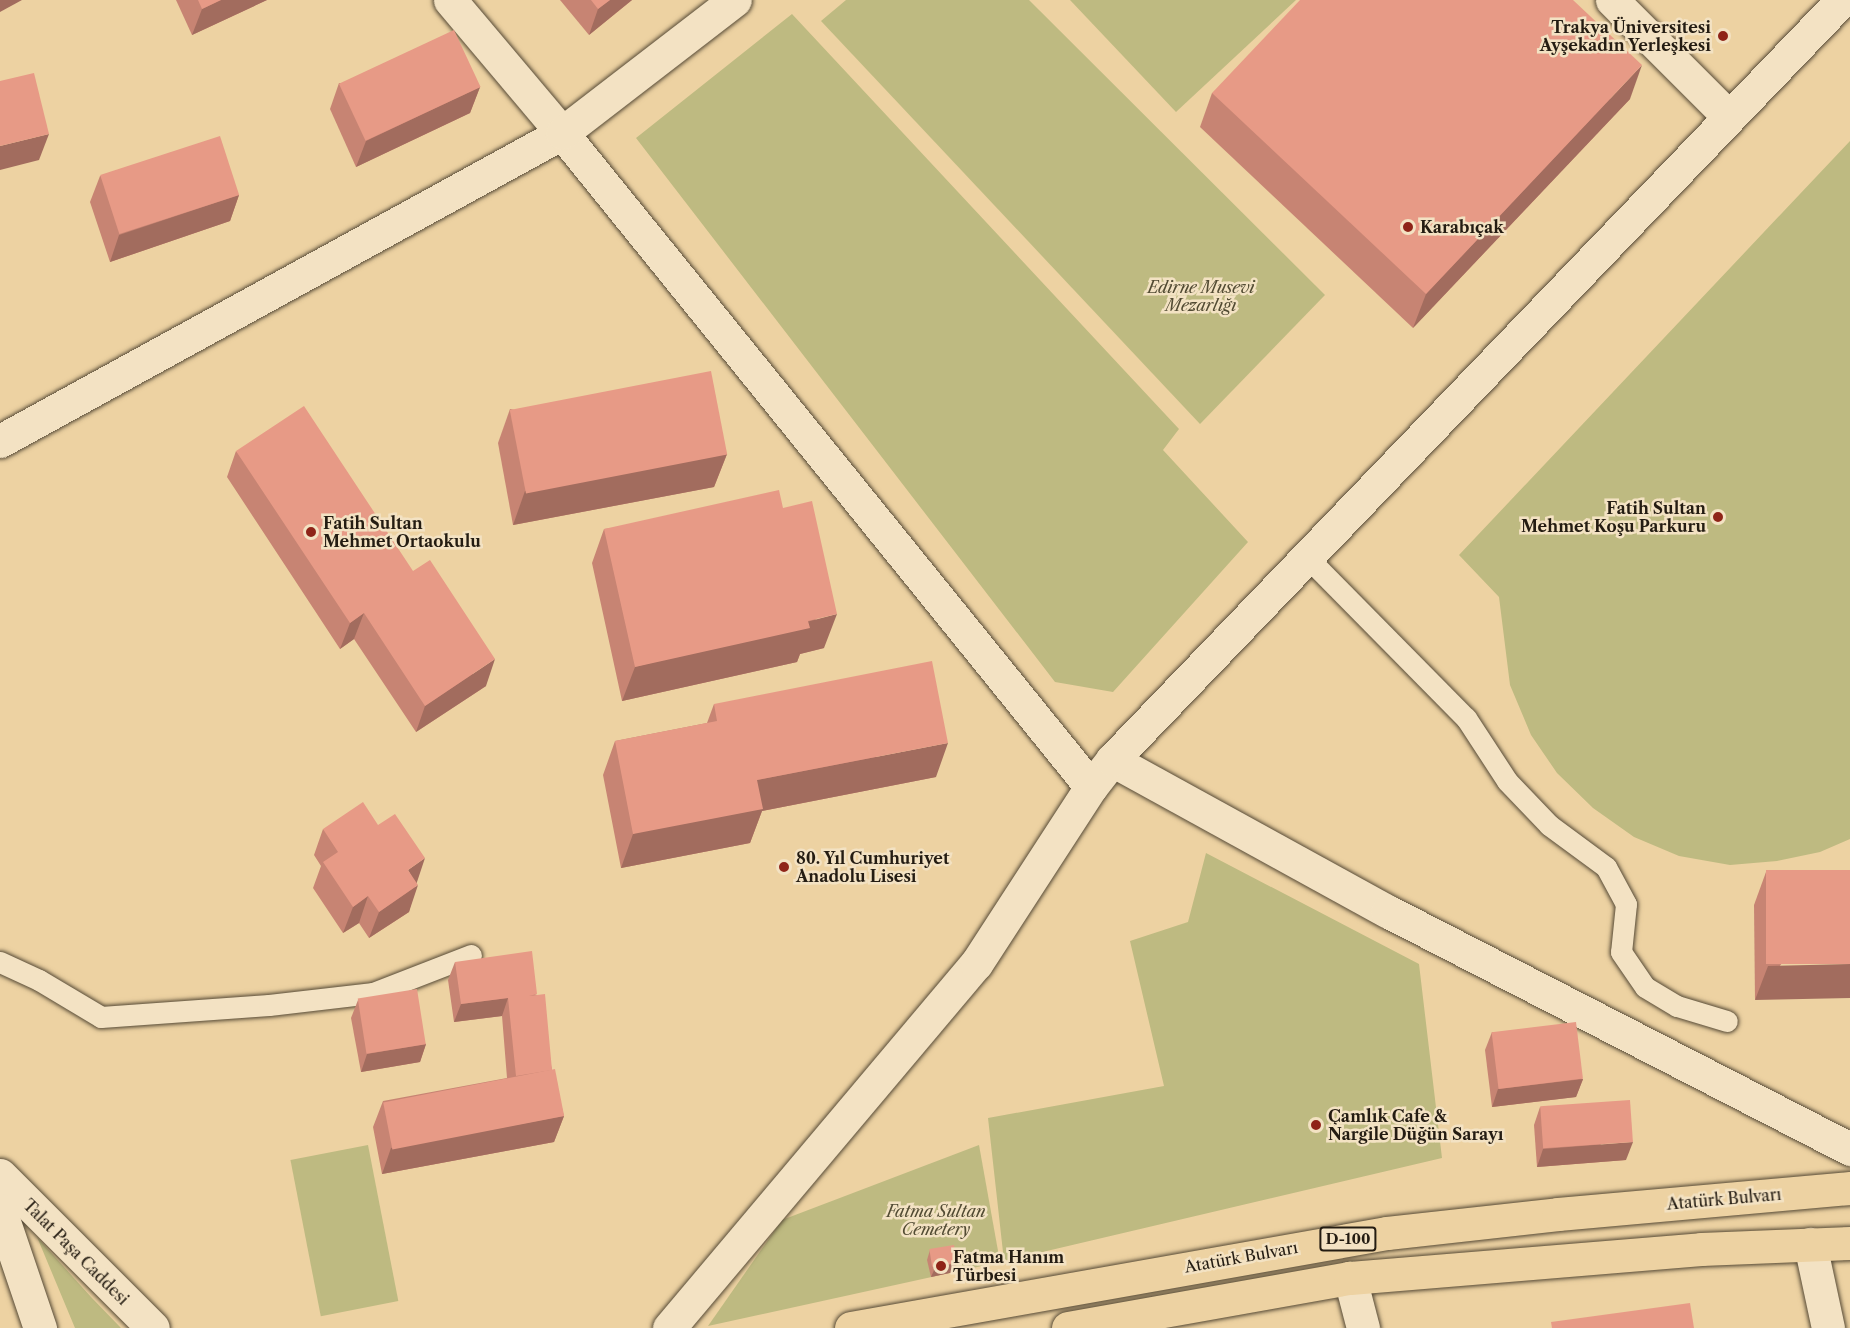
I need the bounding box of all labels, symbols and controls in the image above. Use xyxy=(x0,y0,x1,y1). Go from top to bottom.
place label: Trakya Üniversitesi Ayşekadın Yerleşkesi xyxy=(1539,17,1711,55)
marker: Trakya Üniversitesi Ayşekadın Yerleşkesi xyxy=(1716,29,1730,43)
place label: Karabıçak xyxy=(1420,217,1504,237)
marker: Karabıçak xyxy=(1401,220,1415,234)
park label: Edirne Musevi Mezarlığı xyxy=(1147,277,1255,315)
place label: Fatih Sultan Mehmet Koşu Parkuru xyxy=(1521,498,1706,536)
marker: Fatih Sultan Mehmet Koşu Parkuru xyxy=(1711,510,1725,524)
place label: Fatih Sultan Mehmet Ortaokulu xyxy=(323,513,481,551)
marker: Fatih Sultan Mehmet Ortaokulu xyxy=(304,525,318,539)
place label: 80. Yıl Cumhuriyet Anadolu Lisesi xyxy=(796,848,950,886)
marker: 80. Yıl Cumhuriyet Anadolu Lisesi xyxy=(777,860,791,874)
place label: Çamlık Cafe & Nargile Düğün Sarayı xyxy=(1328,1106,1504,1144)
marker: Çamlık Cafe & Nargile Düğün Sarayı xyxy=(1309,1118,1323,1132)
street label: Atatürk Bulvarı xyxy=(1666,1184,1782,1214)
street label: Talat Paşa Caddesi xyxy=(19,1195,133,1309)
park label: Fatma Sultan Cemetery xyxy=(886,1201,986,1239)
road number: D-100 xyxy=(1318,1227,1378,1251)
street label: Atatürk Bulvarı xyxy=(1183,1238,1299,1276)
place label: Fatma Hanım Türbesi xyxy=(953,1247,1064,1285)
marker: Fatma Hanım Türbesi xyxy=(934,1259,948,1273)

